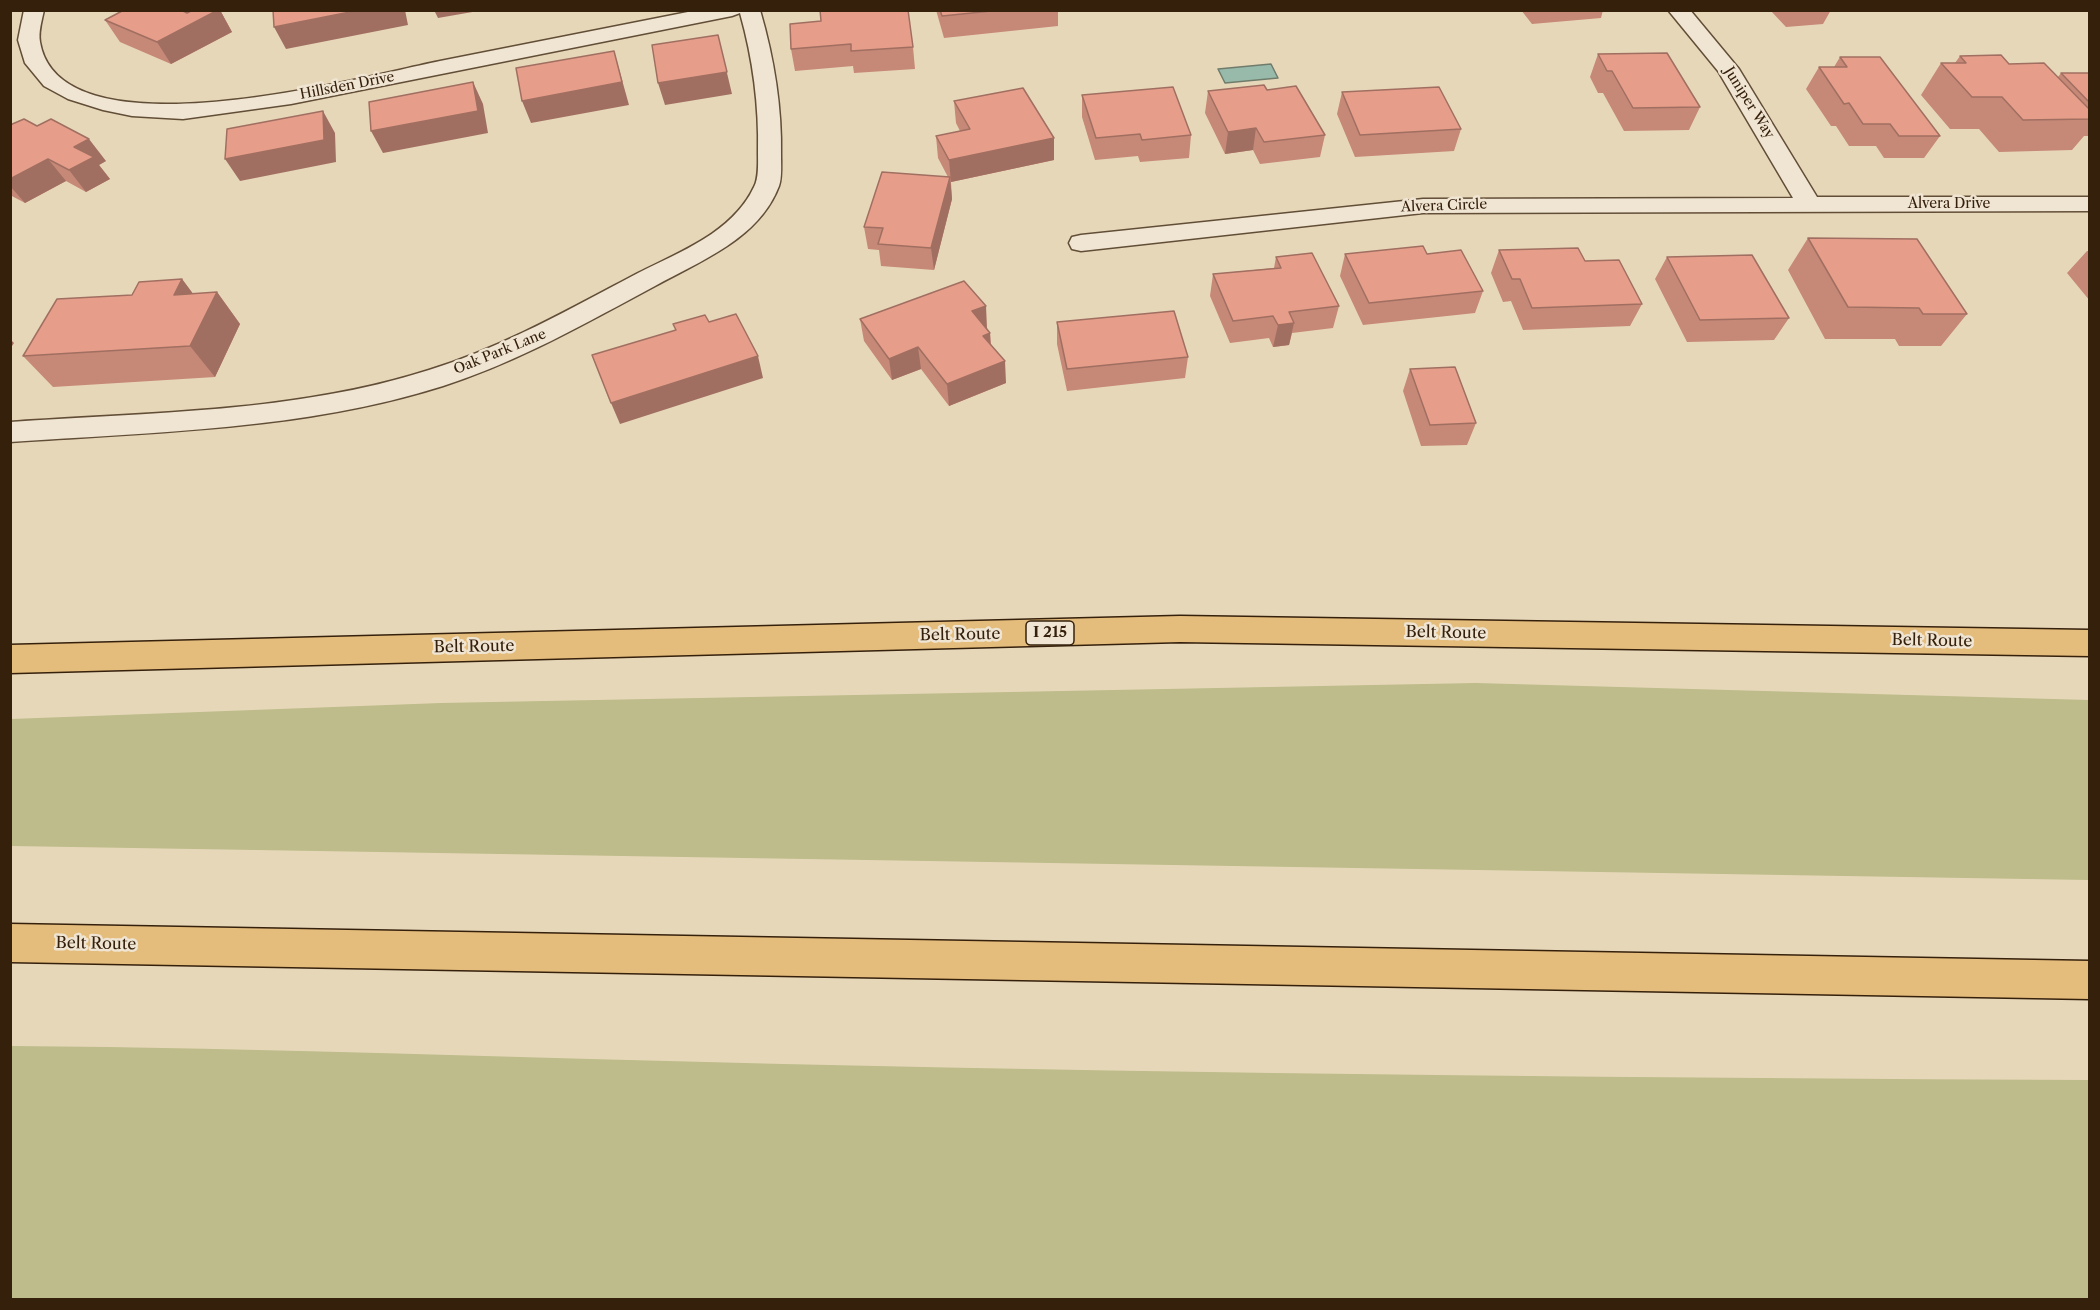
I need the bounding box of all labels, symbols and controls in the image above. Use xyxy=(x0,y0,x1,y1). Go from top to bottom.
street label: Juniper Way xyxy=(1720,64,1778,142)
street label: Hillsden Drive xyxy=(298,69,396,103)
street label: Alvera Circle xyxy=(1400,196,1488,216)
street label: Alvera Drive xyxy=(1908,196,1990,212)
street label: Oak Park Lane xyxy=(451,326,549,378)
road number: I 215 xyxy=(1026,621,1074,645)
street label: Belt Route xyxy=(1406,623,1486,643)
street label: Belt Route xyxy=(920,625,1000,645)
street label: Belt Route xyxy=(1892,631,1972,651)
street label: Belt Route xyxy=(434,637,514,657)
street label: Belt Route xyxy=(56,934,136,954)

